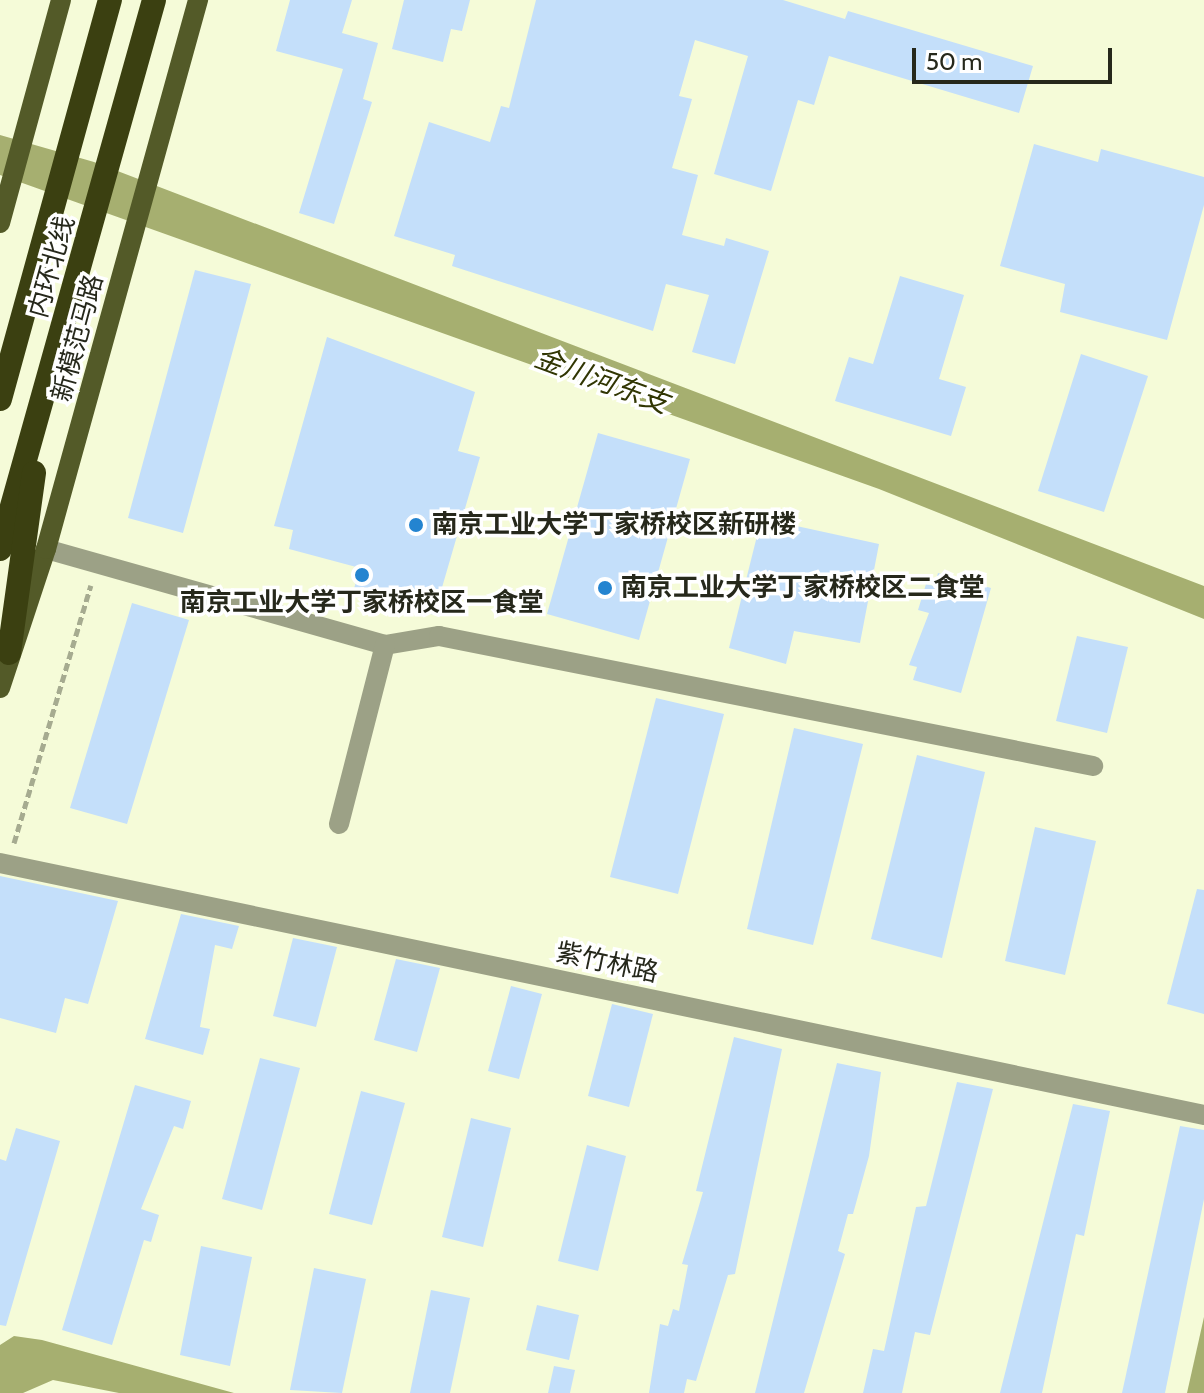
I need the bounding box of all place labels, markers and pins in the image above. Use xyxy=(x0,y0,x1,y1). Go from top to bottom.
place label: 南京工业大学丁家桥校区新研楼 xyxy=(432,509,796,541)
marker: 南京工业大学丁家桥校区新研楼 xyxy=(407,516,425,534)
marker: 南京工业大学丁家桥校区一食堂 xyxy=(353,566,371,584)
place label: 南京工业大学丁家桥校区二食堂 xyxy=(621,572,985,604)
marker: 南京工业大学丁家桥校区二食堂 xyxy=(596,579,614,597)
place label: 南京工业大学丁家桥校区一食堂 xyxy=(180,587,544,619)

